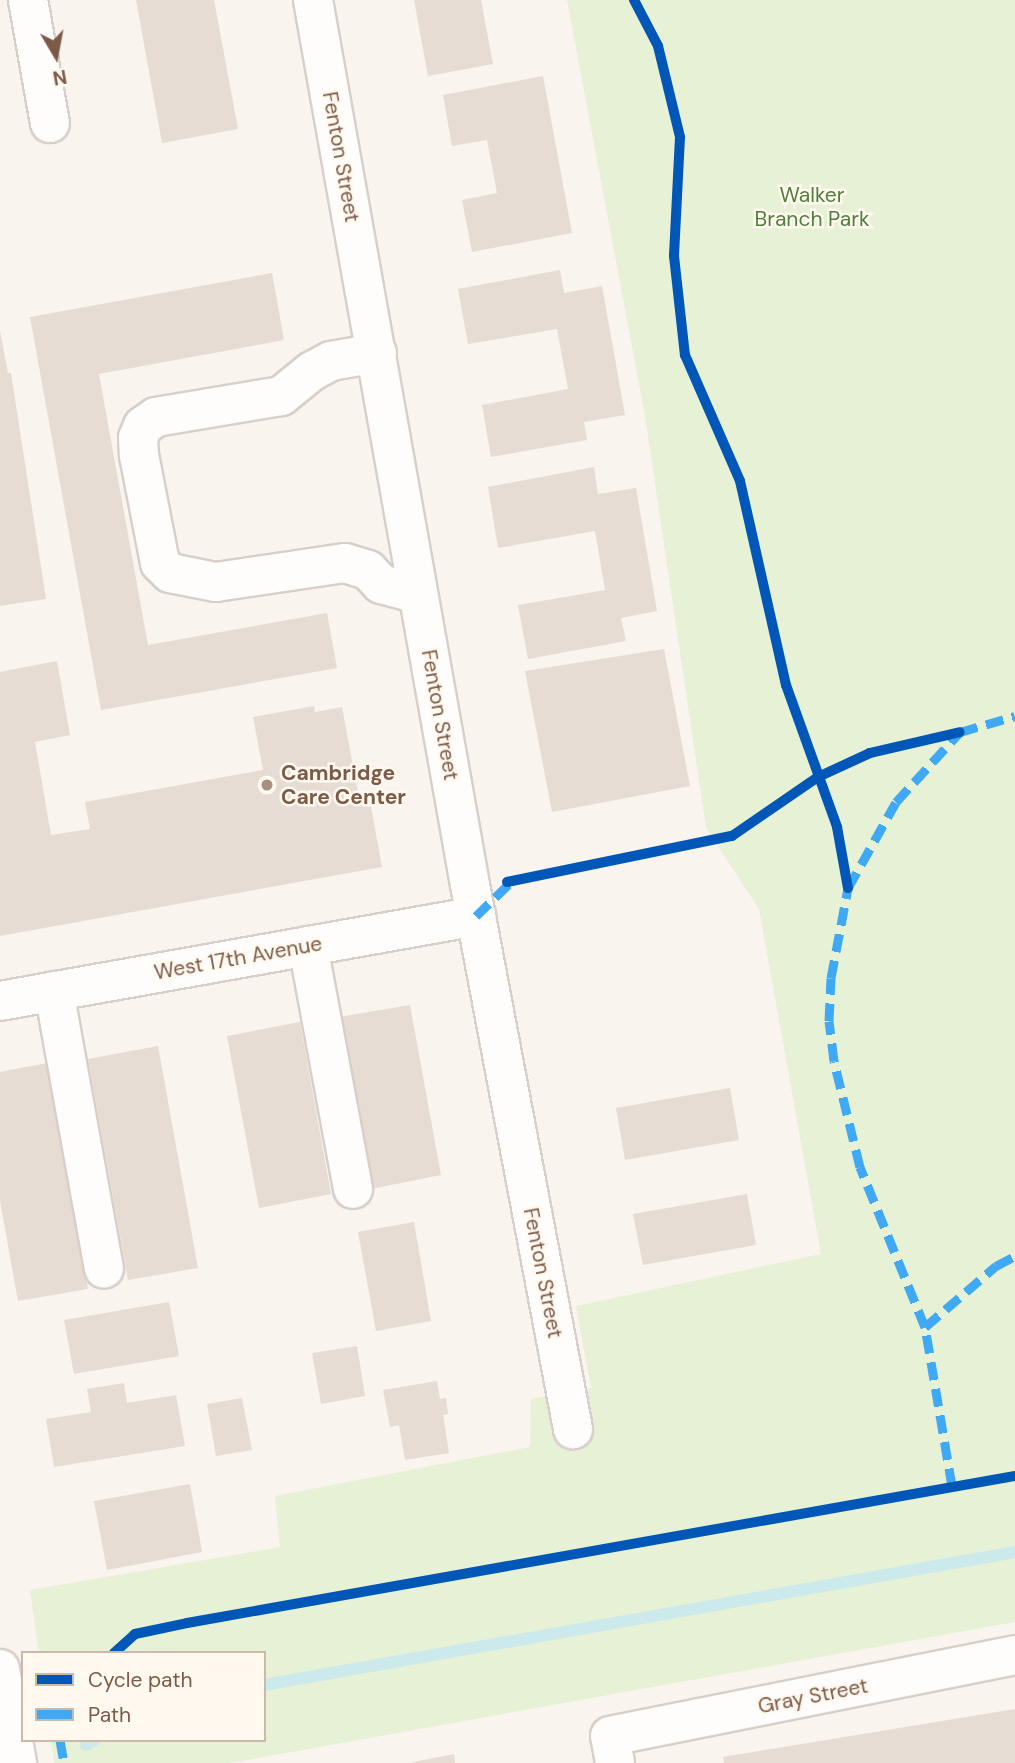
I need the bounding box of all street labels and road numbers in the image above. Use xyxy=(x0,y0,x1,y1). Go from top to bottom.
street label: Fenton Street xyxy=(317,90,365,224)
street label: Fenton Street xyxy=(416,648,464,782)
street label: West 17th Avenue xyxy=(152,931,324,985)
street label: Fenton Street xyxy=(518,1206,568,1340)
street label: Gray Street xyxy=(756,1673,870,1719)

